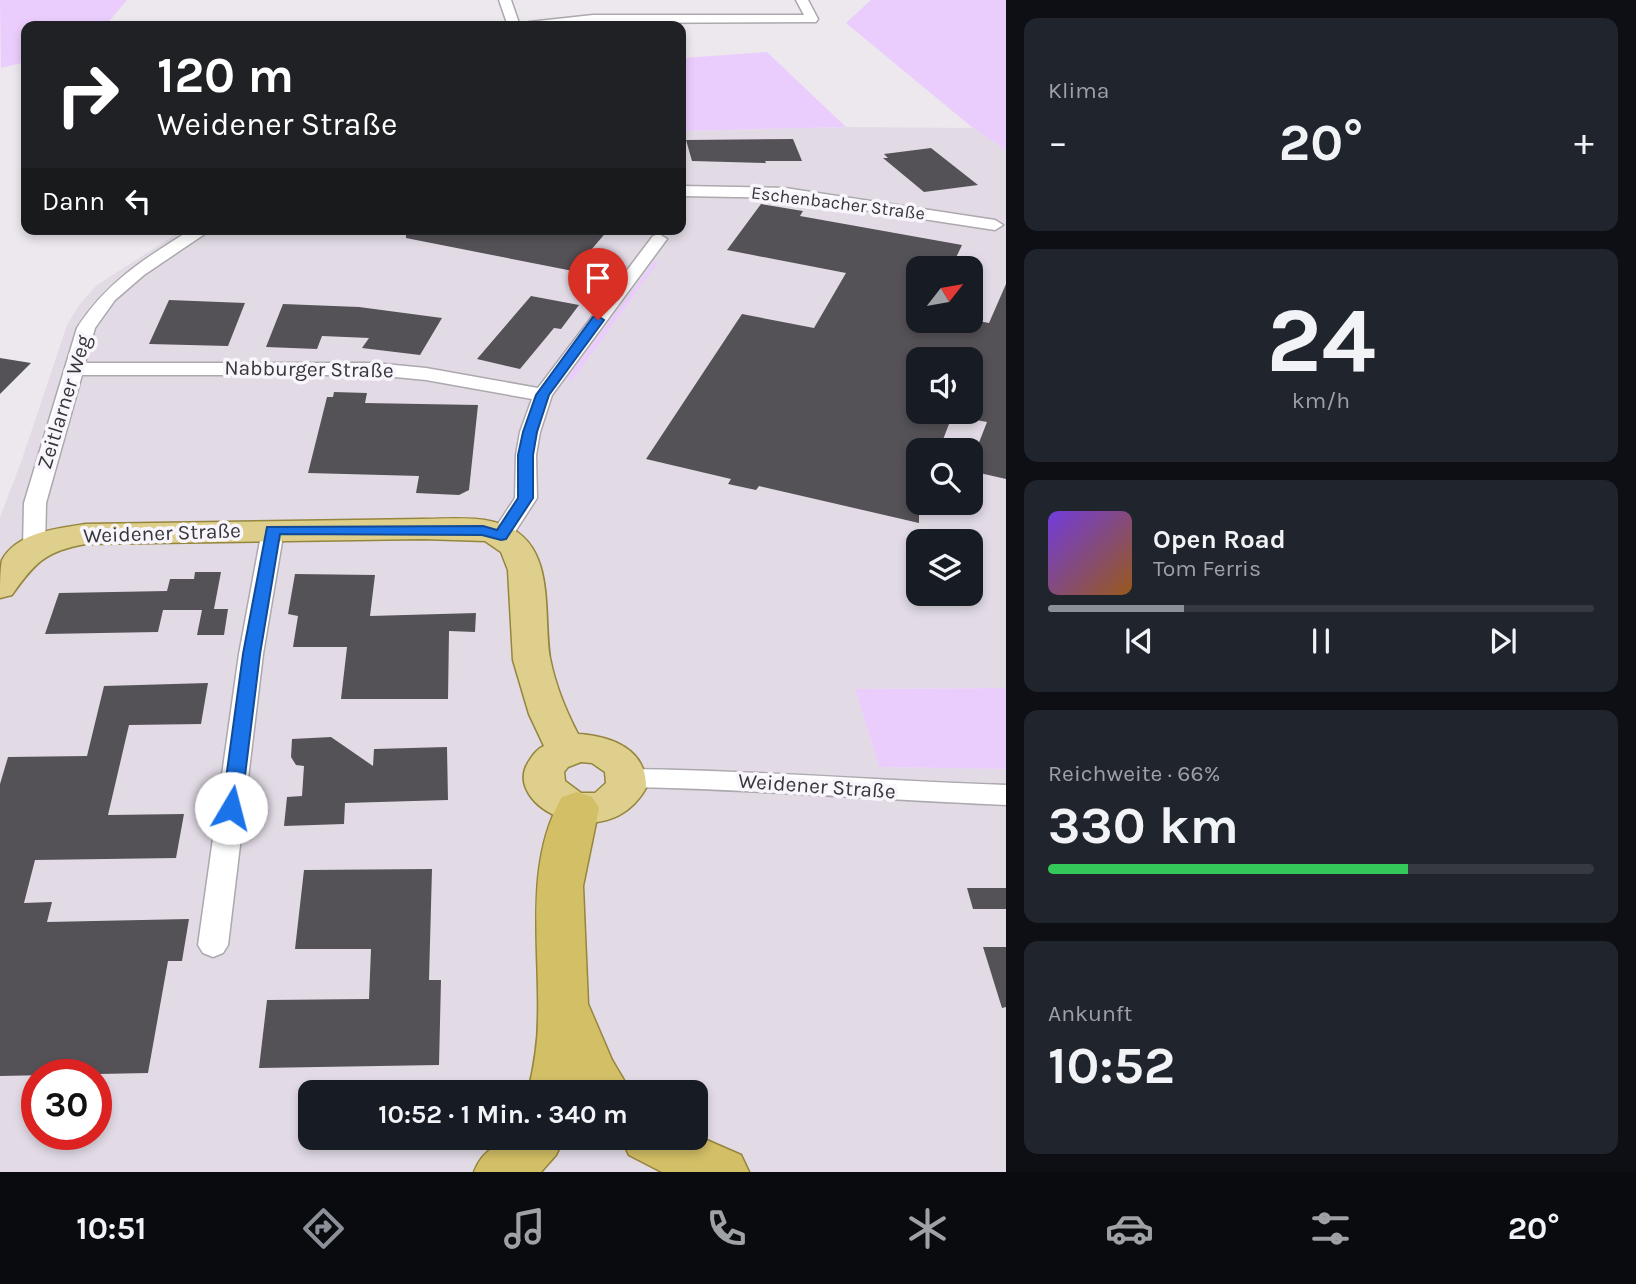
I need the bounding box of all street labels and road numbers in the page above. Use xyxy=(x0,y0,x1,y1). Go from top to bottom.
street label: Eschenbacher Straße xyxy=(750,181,926,225)
street label: Zeitlarner Weg xyxy=(32,332,96,472)
street label: Nabburger Straße xyxy=(224,356,394,382)
street label: Weidener Straße xyxy=(83,518,241,548)
street label: Weidener Straße xyxy=(737,769,897,803)

